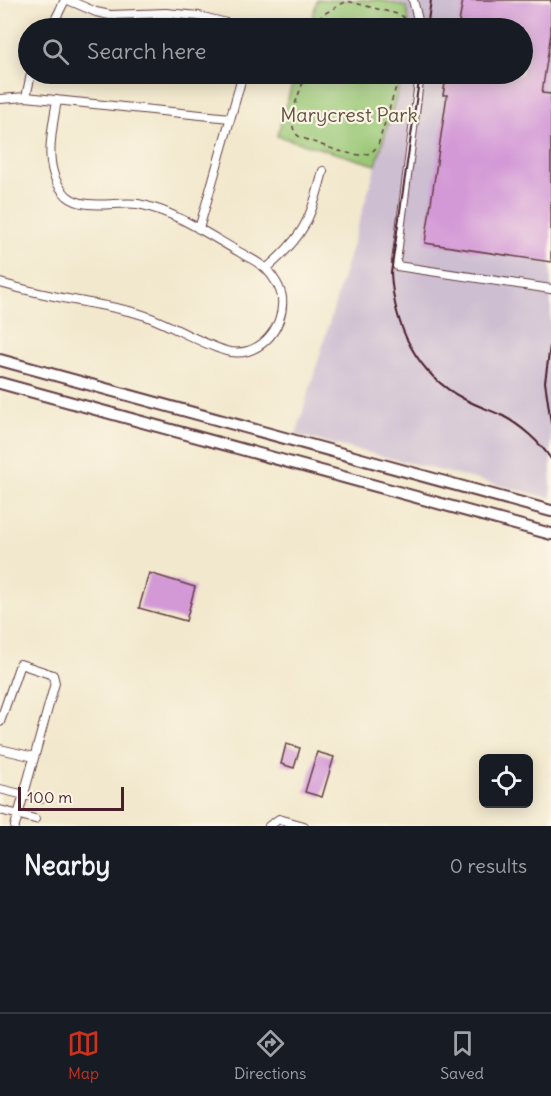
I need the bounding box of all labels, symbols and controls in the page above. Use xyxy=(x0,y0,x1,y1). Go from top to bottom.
search box xyxy=(18,18,533,84)
icon: search xyxy=(39,35,72,68)
text: Search here xyxy=(87,37,206,65)
park label: Marycrest Park xyxy=(280,102,418,127)
map controls xyxy=(479,754,533,808)
button: locate xyxy=(479,754,533,808)
scale bar xyxy=(18,784,124,812)
text: 100 m xyxy=(27,787,72,807)
text: Nearby xyxy=(24,849,110,882)
text: 0 results xyxy=(450,853,527,878)
tab: Map xyxy=(67,1027,100,1083)
tab: Directions xyxy=(234,1027,306,1083)
tab: Saved xyxy=(440,1027,484,1083)

